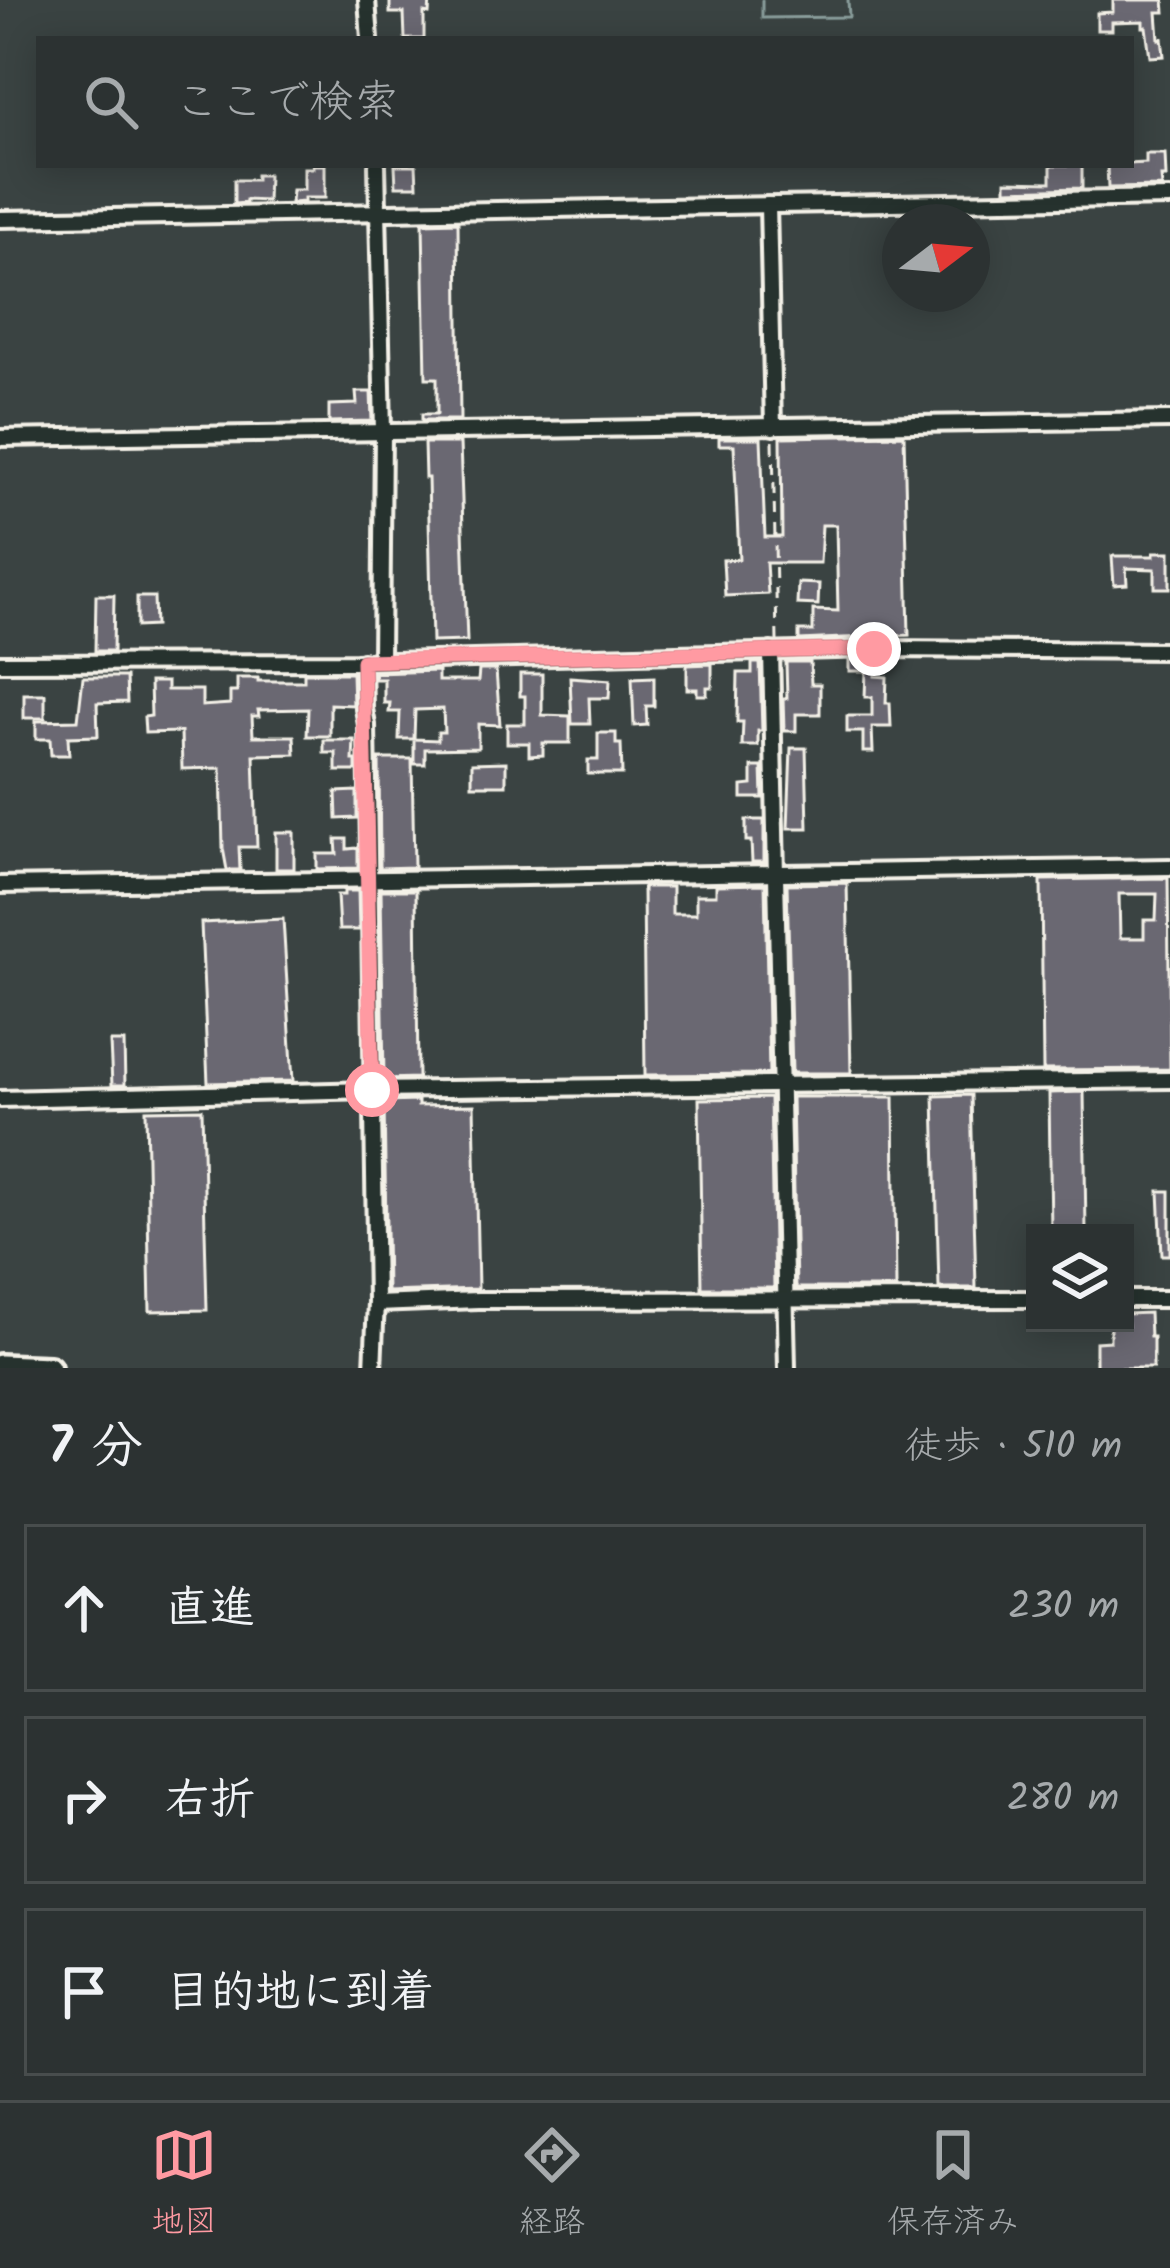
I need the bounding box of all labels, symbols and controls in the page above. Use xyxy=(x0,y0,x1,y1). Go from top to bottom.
search box xyxy=(36,36,1134,168)
text: ここで検索 xyxy=(174,68,399,140)
icon: search xyxy=(78,69,144,135)
north arrow xyxy=(882,204,990,312)
route end xyxy=(847,622,901,676)
route start xyxy=(345,1063,399,1117)
map controls xyxy=(1026,1224,1134,1332)
button: layers xyxy=(1026,1224,1134,1332)
text: 7 分 xyxy=(48,1408,143,1489)
text: 徒歩 · 510 m xyxy=(904,1417,1122,1479)
text: 直進 xyxy=(165,1574,255,1646)
icon: ahead xyxy=(51,1575,117,1641)
text: 230 m xyxy=(1008,1577,1119,1639)
text: 右折 xyxy=(165,1766,255,1838)
icon: right xyxy=(51,1767,117,1833)
text: 280 m xyxy=(1007,1769,1119,1831)
text: 目的地に到着 xyxy=(165,1958,435,2030)
icon: arrive xyxy=(51,1959,117,2025)
tab: 地図 xyxy=(151,2122,217,2250)
tab: 経路 xyxy=(519,2122,585,2250)
tab: 保存済み xyxy=(887,2122,1019,2250)

